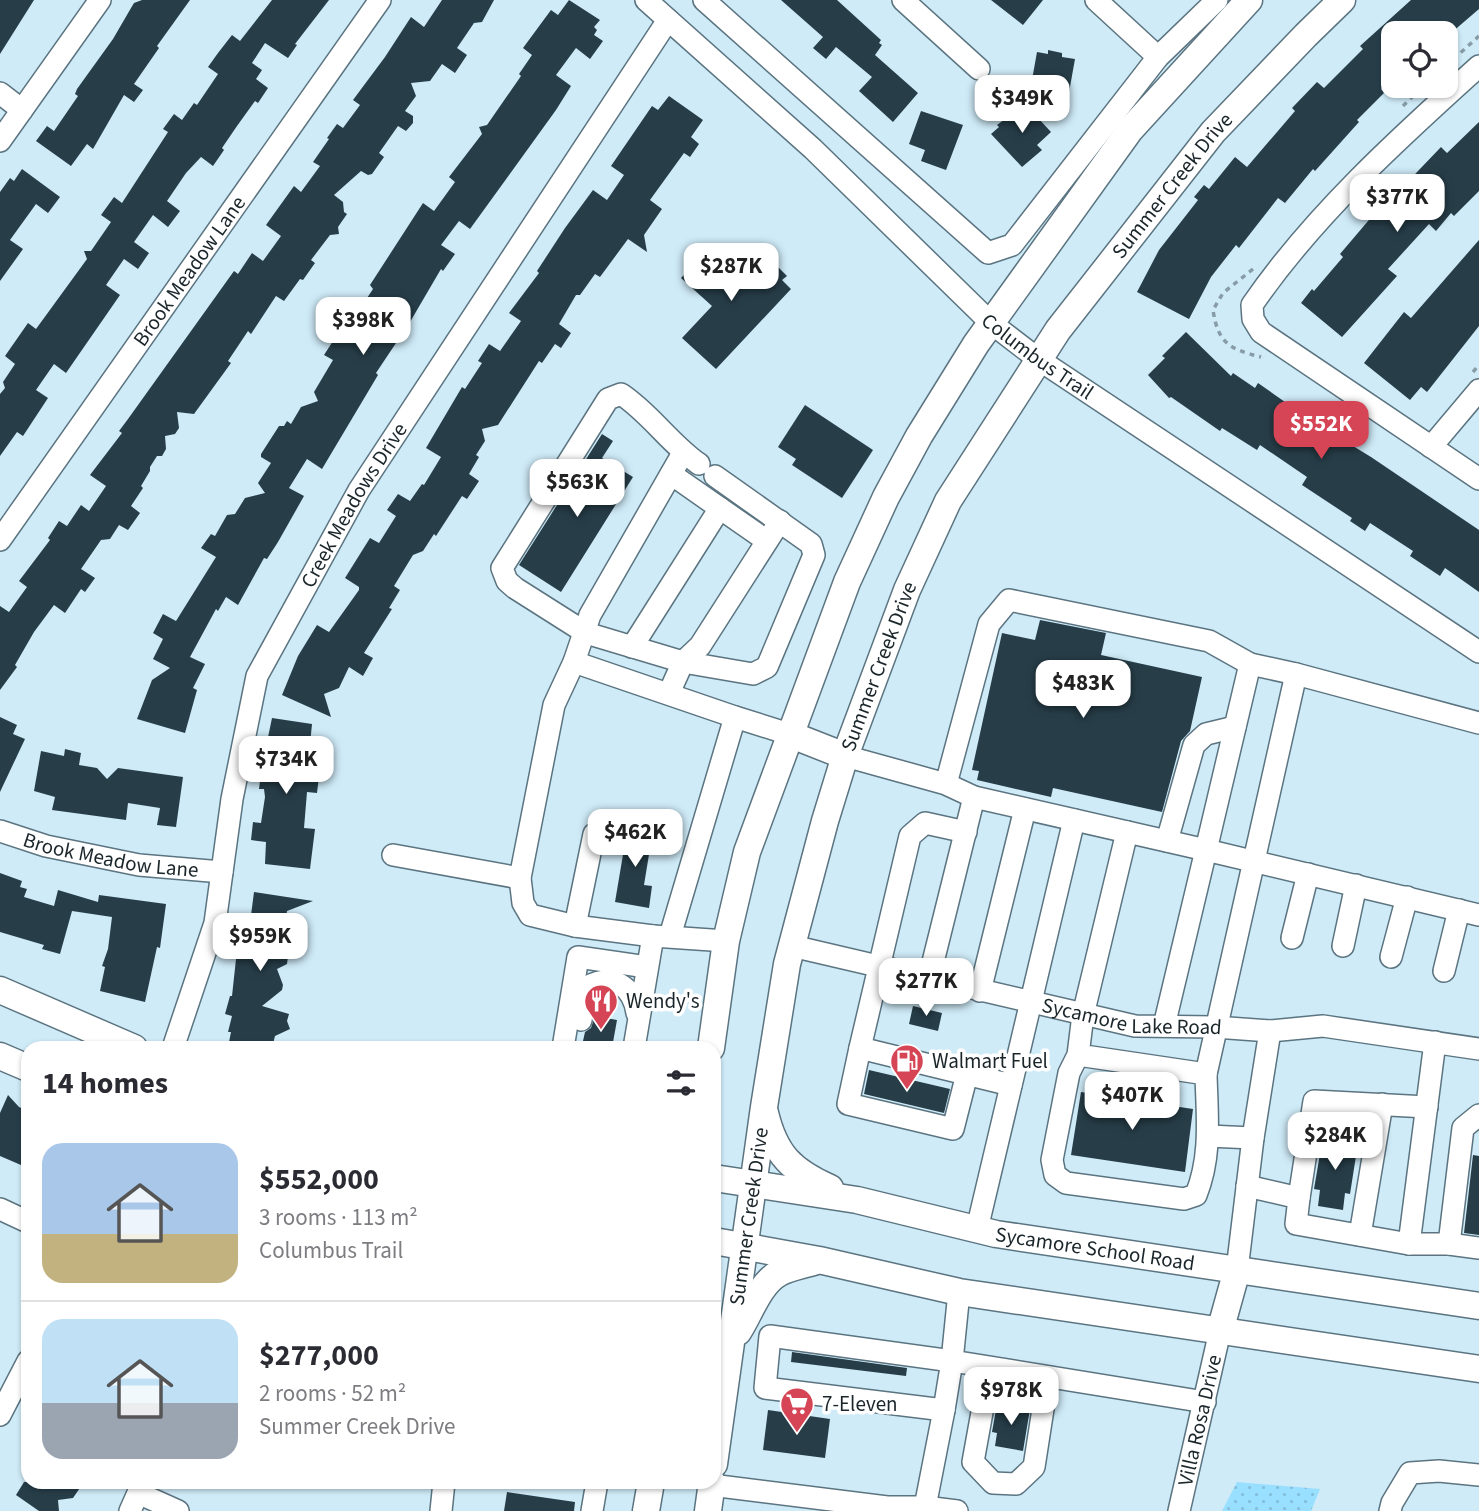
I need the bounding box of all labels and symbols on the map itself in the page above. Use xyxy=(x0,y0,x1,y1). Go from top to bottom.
pin: $349K xyxy=(973,76,1071,135)
street label: Summer Creek Drive xyxy=(1104,105,1239,265)
pin: $377K xyxy=(1348,174,1446,234)
street label: Brook Meadow Lane xyxy=(126,190,253,352)
pin: $287K xyxy=(682,244,780,303)
pin: $398K xyxy=(314,298,412,357)
street label: Columbus Trail xyxy=(974,306,1100,407)
pin: $552K xyxy=(1272,402,1370,461)
street label: Creek Meadows Drive xyxy=(293,417,414,593)
pin: $563K xyxy=(528,460,626,519)
street label: Summer Creek Drive xyxy=(833,576,924,756)
pin: $483K xyxy=(1034,660,1132,720)
pin: $734K xyxy=(237,736,335,796)
pin: $462K xyxy=(586,810,684,869)
street label: Brook Meadow Lane xyxy=(19,825,200,885)
pin: $959K xyxy=(211,914,309,973)
pin: $277K xyxy=(877,958,975,1018)
restaurant icon: Wendy's xyxy=(582,982,620,1031)
place label: Wendy's xyxy=(626,986,700,1016)
street label: Sycamore Lake Road xyxy=(1039,990,1223,1042)
fuel station icon: Walmart Fuel xyxy=(888,1042,926,1091)
place label: Walmart Fuel xyxy=(932,1046,1048,1076)
pin: $407K xyxy=(1083,1072,1181,1132)
pin: $284K xyxy=(1286,1112,1384,1172)
street label: Summer Creek Drive xyxy=(721,1125,776,1307)
street label: Sycamore School Road xyxy=(993,1219,1197,1278)
street label: Villa Rosa Drive xyxy=(1170,1352,1229,1489)
pin: $978K xyxy=(962,1368,1060,1427)
supermarket icon: 7-Eleven xyxy=(778,1385,816,1434)
place label: 7-Eleven xyxy=(822,1389,898,1419)

